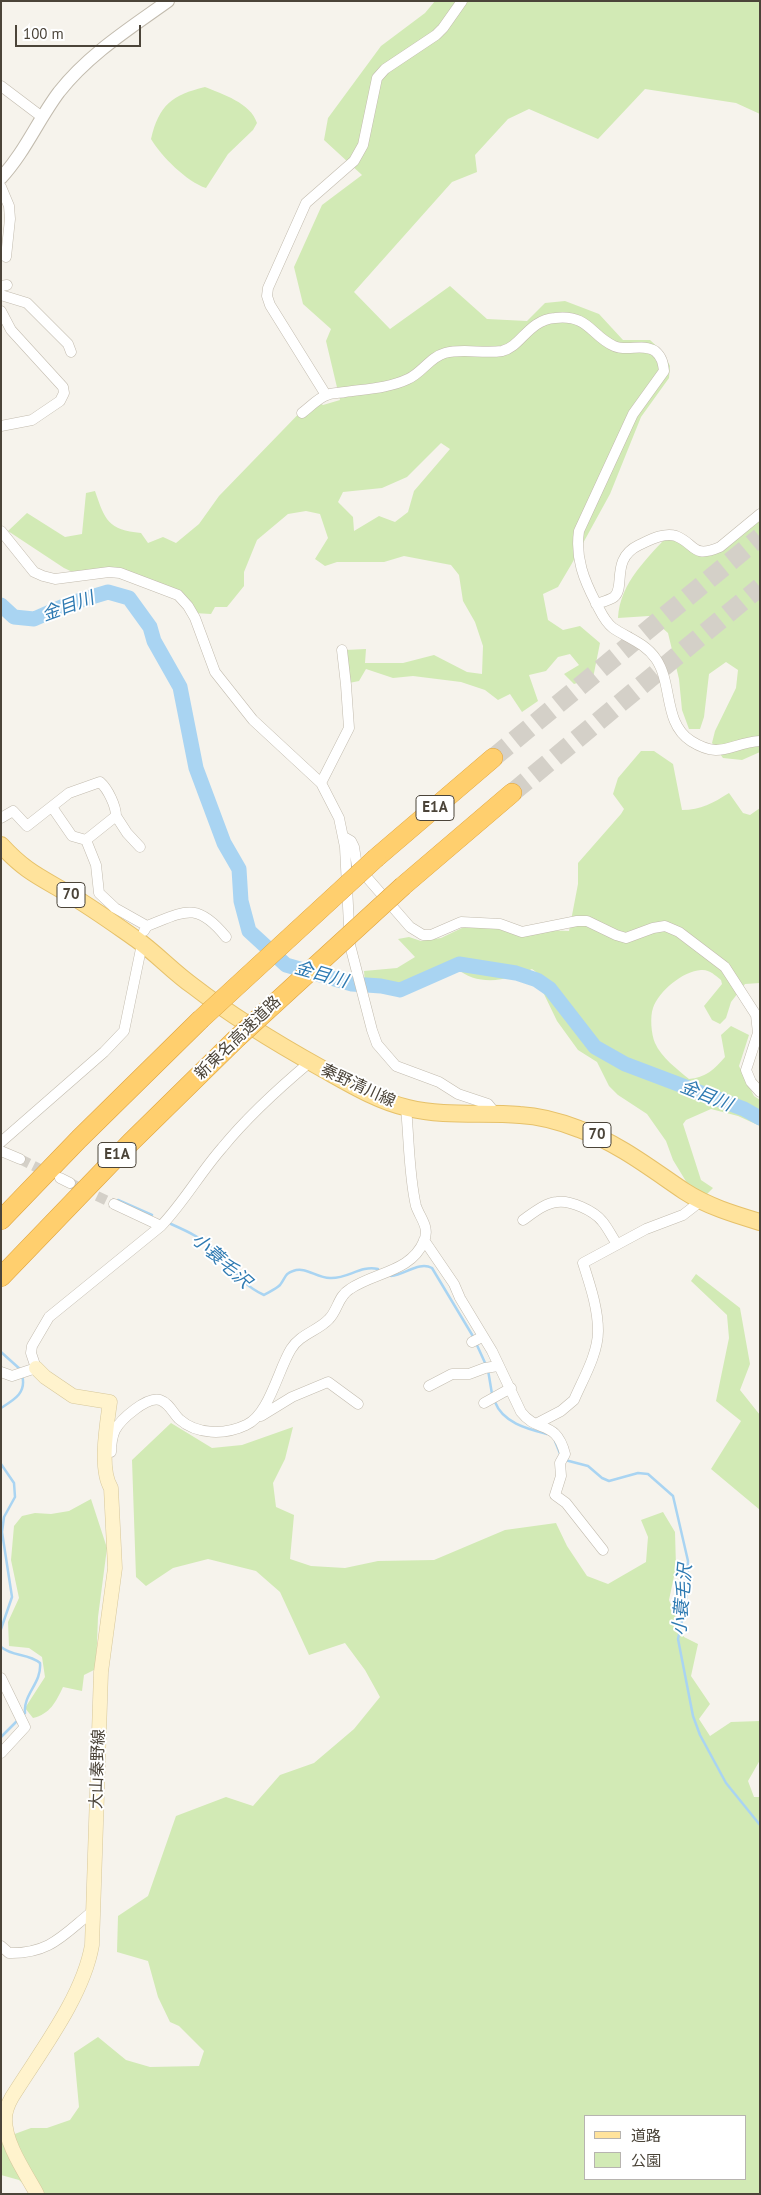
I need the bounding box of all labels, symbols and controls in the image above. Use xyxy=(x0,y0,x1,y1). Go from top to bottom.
scale bar xyxy=(18,15,144,47)
text: 100 m xyxy=(23,24,64,43)
water label: 金目川 xyxy=(39,588,97,626)
road number: E1A xyxy=(416,796,454,820)
road number: 70 xyxy=(57,882,85,908)
water label: 金目川 xyxy=(292,957,350,993)
street label: 新東名高速道路 xyxy=(191,992,285,1084)
street label: 秦野清川線 xyxy=(318,1060,398,1112)
water label: 金目川 xyxy=(677,1076,735,1116)
road number: 70 xyxy=(583,1122,611,1148)
road number: E1A xyxy=(98,1142,136,1168)
water label: 小蓑毛沢 xyxy=(187,1229,255,1293)
water label: 小蓑毛沢 xyxy=(669,1563,697,1637)
street label: 大山秦野線 xyxy=(87,1729,109,1809)
legend xyxy=(584,2115,746,2180)
text: 道路 xyxy=(631,2126,661,2145)
text: 公園 xyxy=(631,2151,661,2170)

